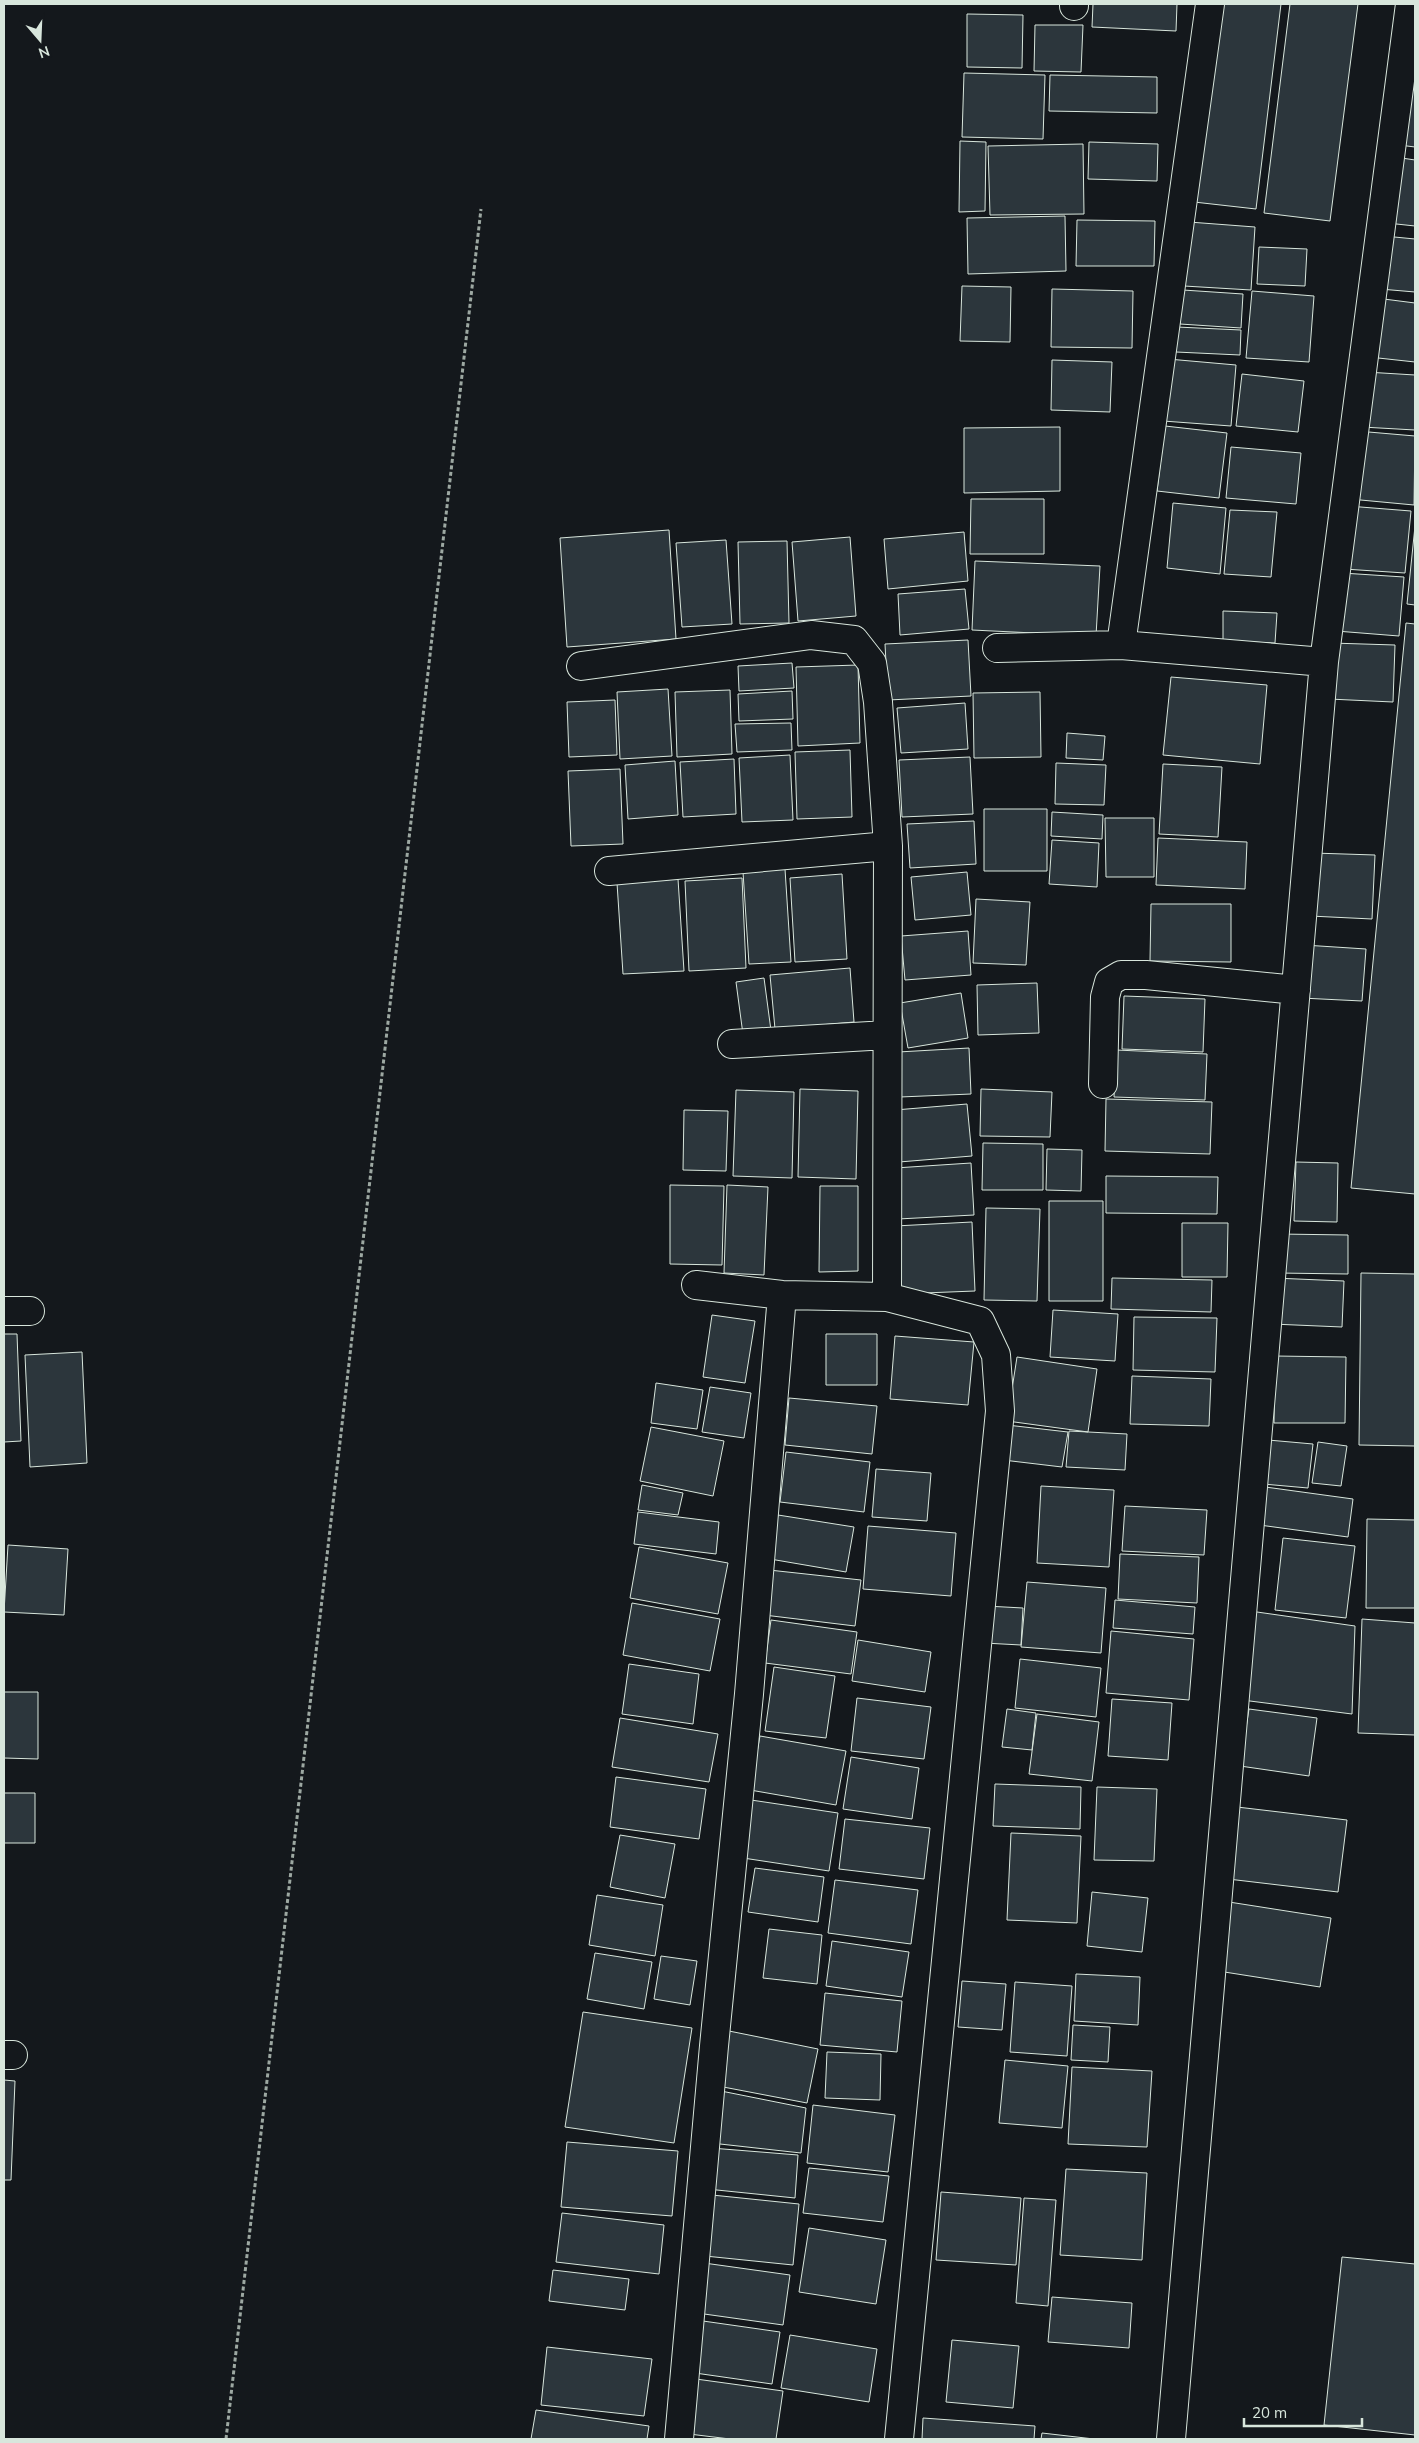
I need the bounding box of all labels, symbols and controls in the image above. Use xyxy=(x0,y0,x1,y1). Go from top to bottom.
north arrow xyxy=(15,15,65,65)
text: N xyxy=(36,42,52,63)
scale bar xyxy=(1244,2396,1362,2428)
text: 20 m xyxy=(1252,2403,1287,2422)

